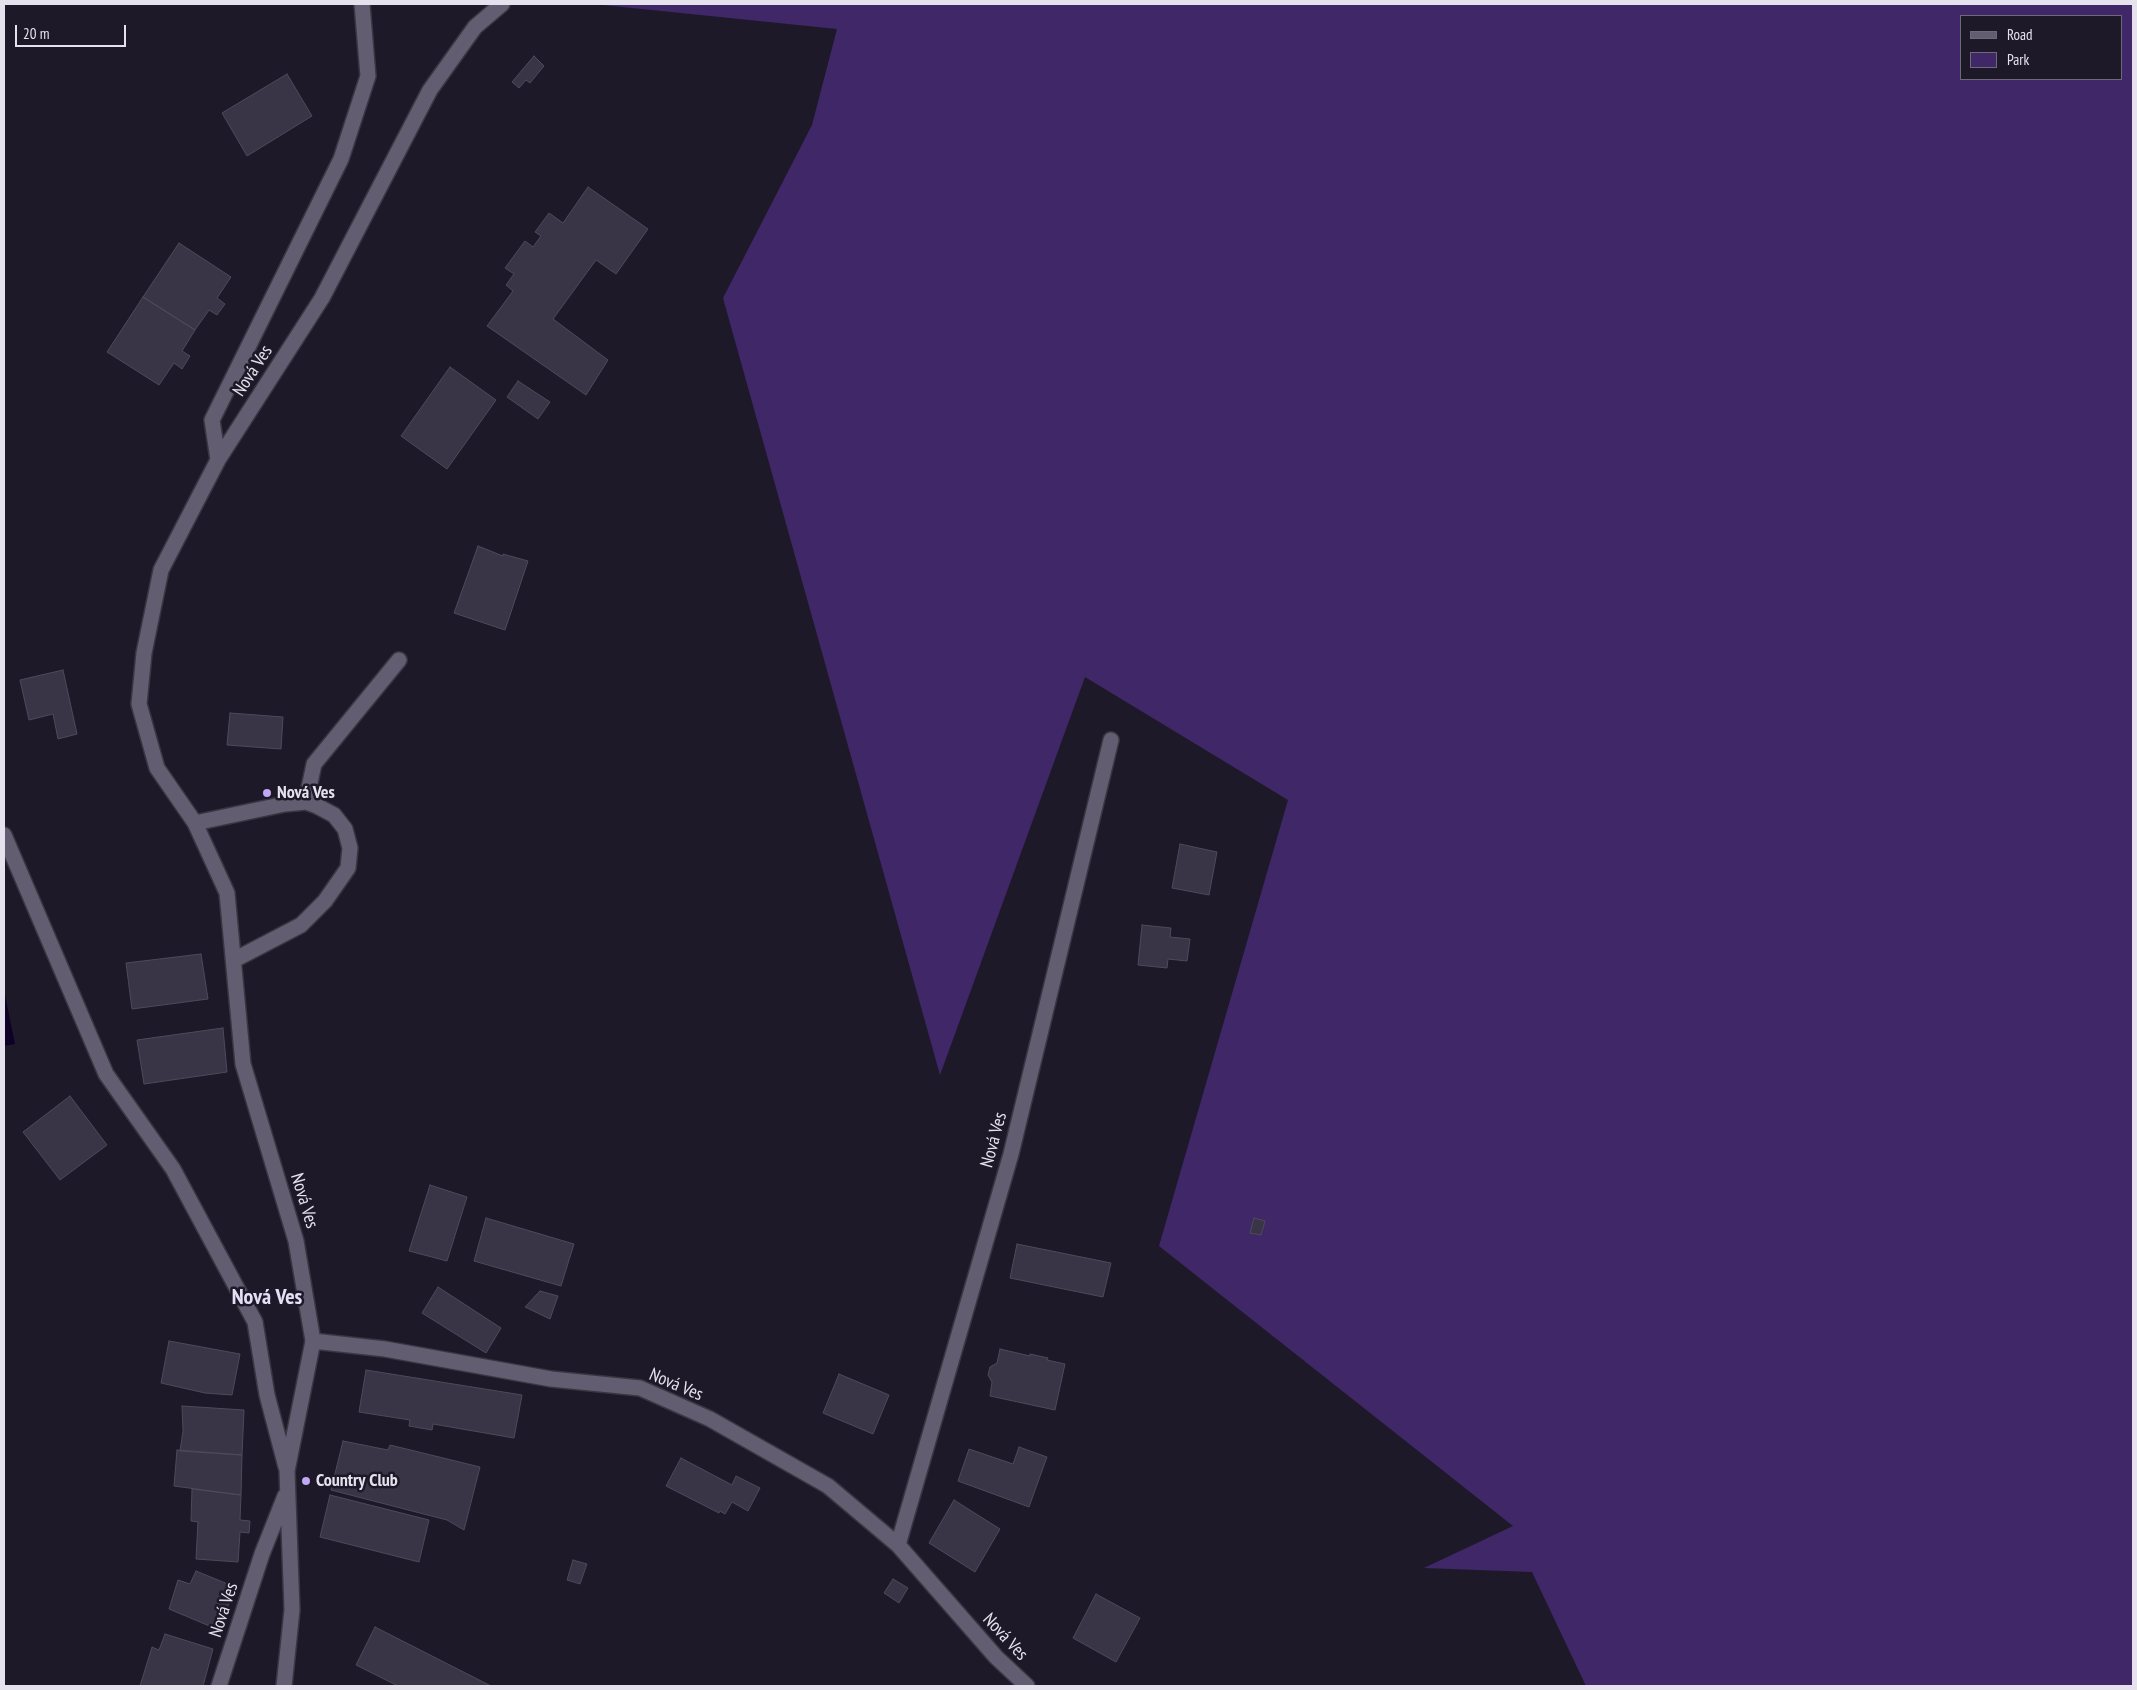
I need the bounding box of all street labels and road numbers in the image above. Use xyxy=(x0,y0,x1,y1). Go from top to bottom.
street label: Nová Ves xyxy=(229,342,277,400)
street label: Nová Ves xyxy=(976,1110,1012,1170)
street label: Nová Ves xyxy=(285,1171,323,1231)
street label: Nová Ves xyxy=(646,1364,706,1406)
street label: Nová Ves xyxy=(205,1580,243,1640)
street label: Nová Ves xyxy=(978,1609,1032,1665)

